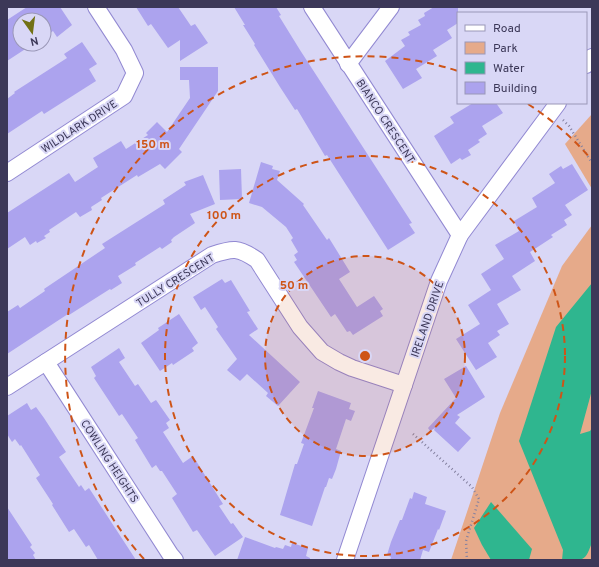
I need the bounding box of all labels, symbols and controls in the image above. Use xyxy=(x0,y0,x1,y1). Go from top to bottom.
north arrow xyxy=(12,12,52,52)
legend xyxy=(457,12,587,104)
text: Road xyxy=(493,21,521,37)
text: N xyxy=(29,33,40,48)
text: Park xyxy=(493,41,518,57)
text: Water xyxy=(493,61,525,77)
street label: BIANCO CRESCENT xyxy=(353,77,418,166)
text: Building xyxy=(493,81,537,97)
street label: WILDLARK DRIVE xyxy=(39,97,120,157)
text: 150 m xyxy=(136,137,170,153)
text: 100 m xyxy=(207,208,241,224)
street label: TULLY CRESCENT xyxy=(134,251,217,311)
text: 50 m xyxy=(280,278,308,294)
street label: IRELAND DRIVE xyxy=(408,279,448,359)
centre of rings xyxy=(358,349,372,363)
street label: COWLING HEIGHTS xyxy=(77,417,141,506)

